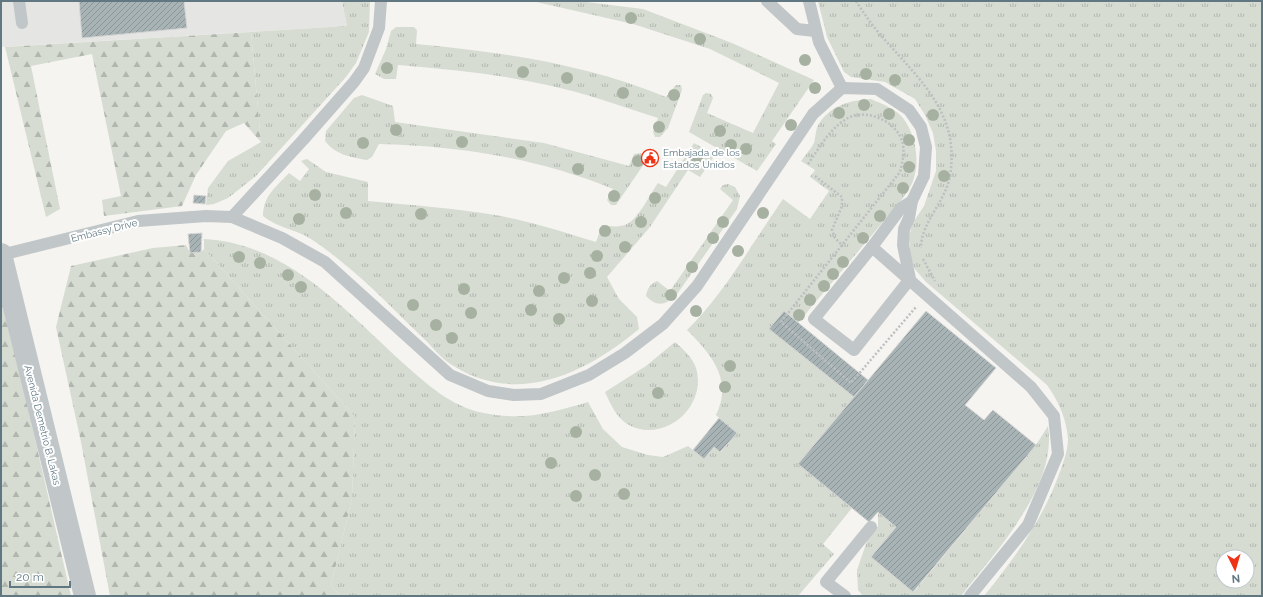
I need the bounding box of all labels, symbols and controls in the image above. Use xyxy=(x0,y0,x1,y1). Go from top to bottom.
place label: Embajada de los Estados Unidos xyxy=(663,147,740,170)
public building icon: Embajada de los Estados Unidos xyxy=(640,148,660,168)
street label: Embassy Drive xyxy=(70,217,139,244)
street label: Avenida Demetrio B. Lakas xyxy=(22,364,63,486)
north arrow xyxy=(1215,549,1255,589)
scale bar xyxy=(10,563,70,589)
text: 20 m xyxy=(16,570,44,584)
text: N xyxy=(1231,572,1241,585)

